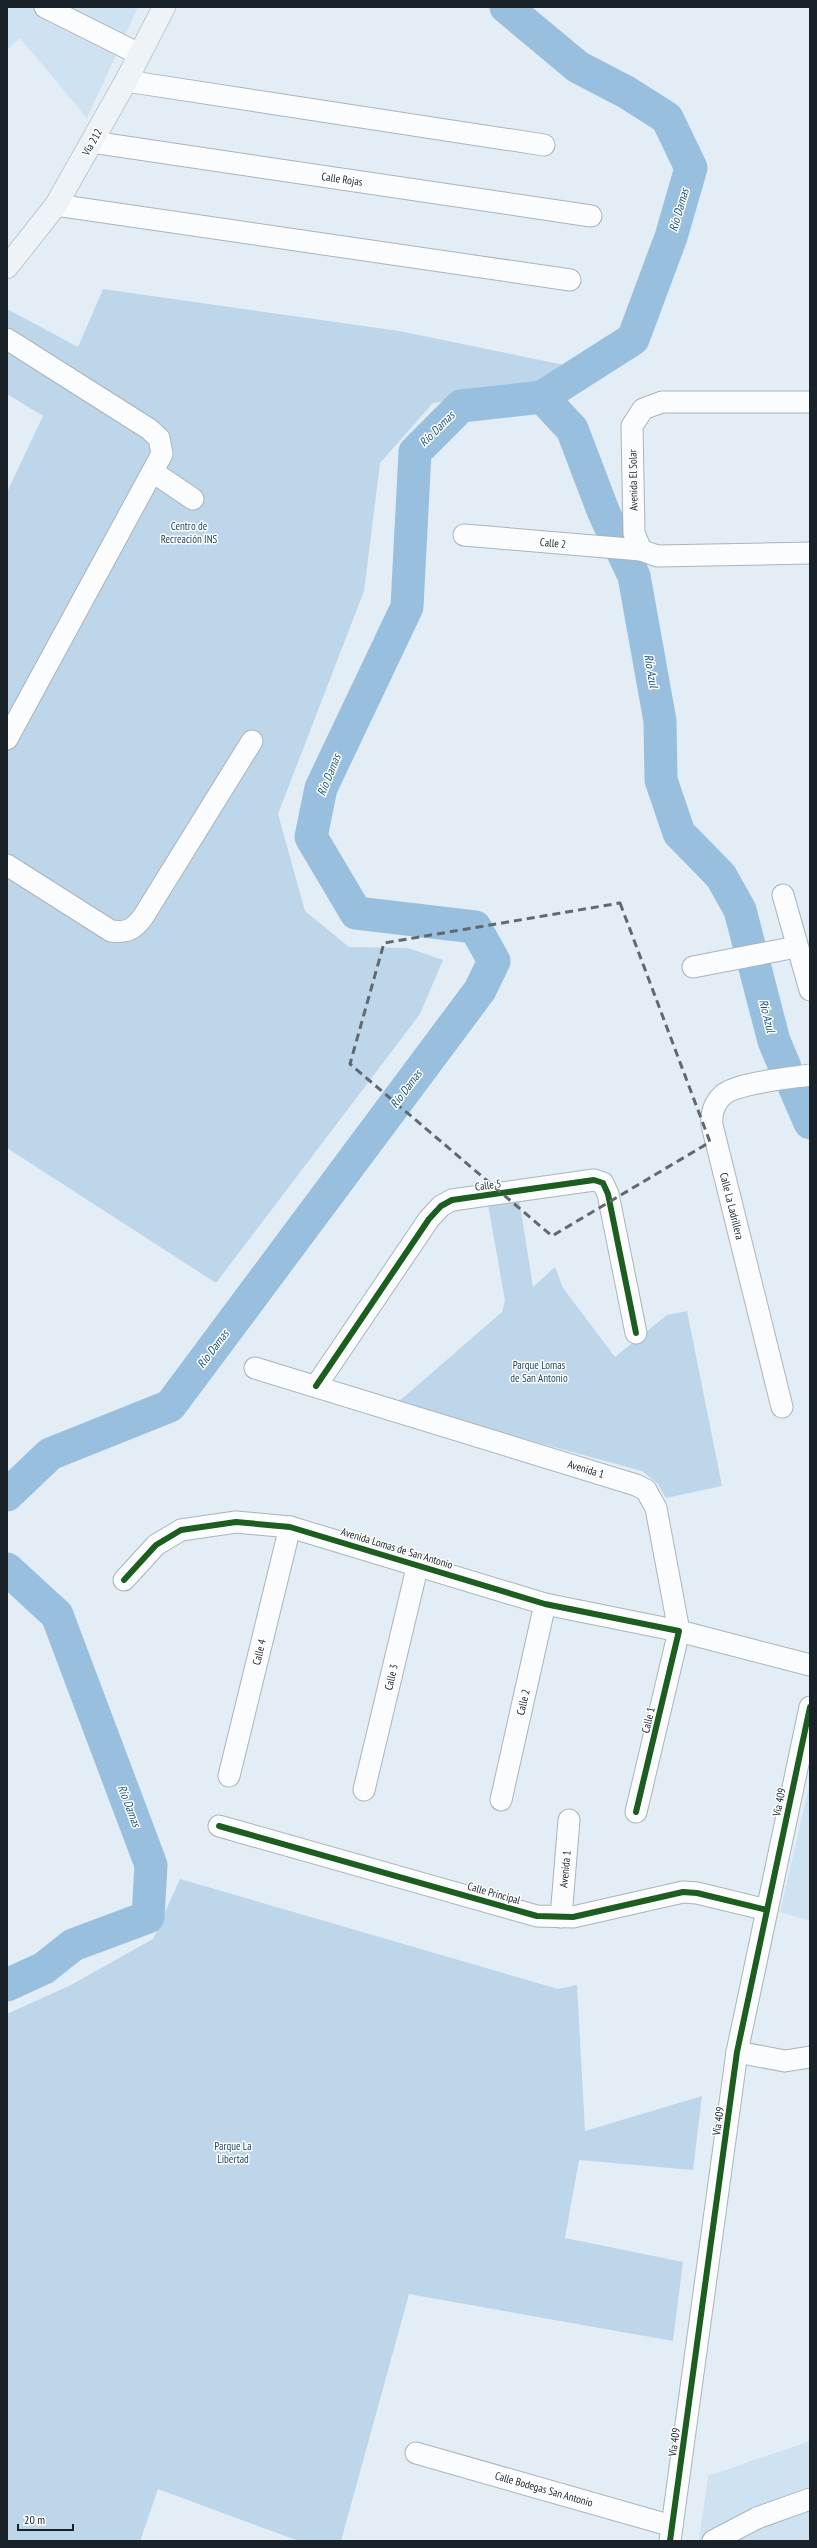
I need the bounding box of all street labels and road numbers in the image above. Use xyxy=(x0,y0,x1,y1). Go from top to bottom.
street label: Vía 212 xyxy=(78,126,105,159)
street label: Calle Rojas xyxy=(321,169,364,189)
street label: Avenida El Solar xyxy=(625,449,641,511)
street label: Calle 2 xyxy=(539,535,567,551)
street label: Calle La Ladrillera xyxy=(717,1171,747,1241)
street label: Calle 5 xyxy=(474,1176,502,1194)
street label: Avenida 1 xyxy=(566,1457,606,1481)
street label: Avenida Lomas de San Antonio xyxy=(339,1524,455,1572)
street label: Calle 4 xyxy=(249,1638,269,1666)
street label: Calle 3 xyxy=(381,1663,401,1691)
street label: Calle 2 xyxy=(513,1688,533,1716)
street label: Calle 1 xyxy=(638,1706,658,1734)
street label: Vía 409 xyxy=(769,1786,789,1818)
street label: Avenida 1 xyxy=(556,1850,574,1888)
street label: Calle Principal xyxy=(466,1879,522,1907)
street label: Vía 409 xyxy=(709,2106,727,2137)
street label: Vía 409 xyxy=(665,2427,683,2458)
street label: Calle Bodegas San Antonio xyxy=(493,2468,595,2510)

